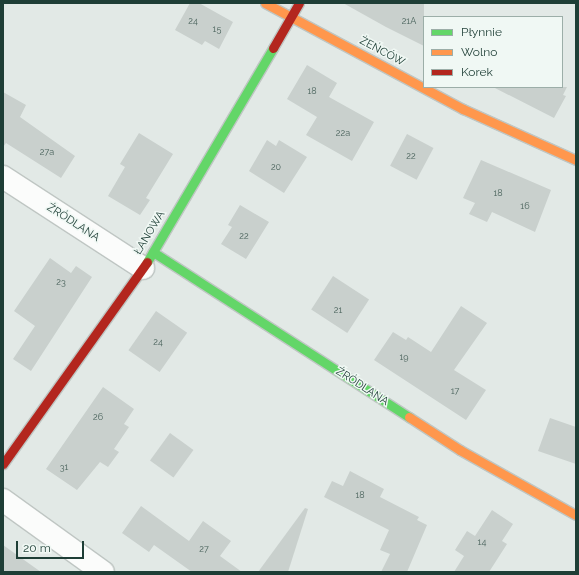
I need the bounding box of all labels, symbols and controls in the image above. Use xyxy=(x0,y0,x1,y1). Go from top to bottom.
house number: 24 xyxy=(188,16,198,26)
house number: 21A xyxy=(402,16,416,26)
legend xyxy=(423,16,563,88)
house number: 15 xyxy=(213,24,221,34)
text: Płynnie xyxy=(461,25,502,39)
street label: ŻEŃCÓW xyxy=(357,35,407,69)
text: Wolno xyxy=(461,45,497,59)
text: Korek xyxy=(461,65,493,79)
house number: 18 xyxy=(307,86,317,96)
house number: 22a xyxy=(336,128,350,138)
house number: 27a xyxy=(40,147,54,157)
house number: 22 xyxy=(406,151,416,161)
house number: 20 xyxy=(271,162,281,172)
house number: 18 xyxy=(493,188,503,198)
street label: ŹRÓDLANA xyxy=(44,201,102,245)
house number: 16 xyxy=(520,201,530,211)
street label: ŁANOWA xyxy=(132,209,168,257)
house number: 22 xyxy=(239,231,249,241)
house number: 23 xyxy=(56,277,66,287)
house number: 21 xyxy=(334,305,342,315)
house number: 24 xyxy=(153,337,163,347)
house number: 19 xyxy=(399,352,409,362)
street label: ŹRÓDLANA xyxy=(333,365,391,409)
house number: 17 xyxy=(451,386,459,396)
house number: 26 xyxy=(93,412,103,422)
house number: 31 xyxy=(60,462,68,472)
house number: 18 xyxy=(355,490,365,500)
scale bar xyxy=(18,533,86,559)
house number: 14 xyxy=(478,537,486,547)
text: 20 m xyxy=(23,541,51,555)
house number: 27 xyxy=(199,544,209,554)

